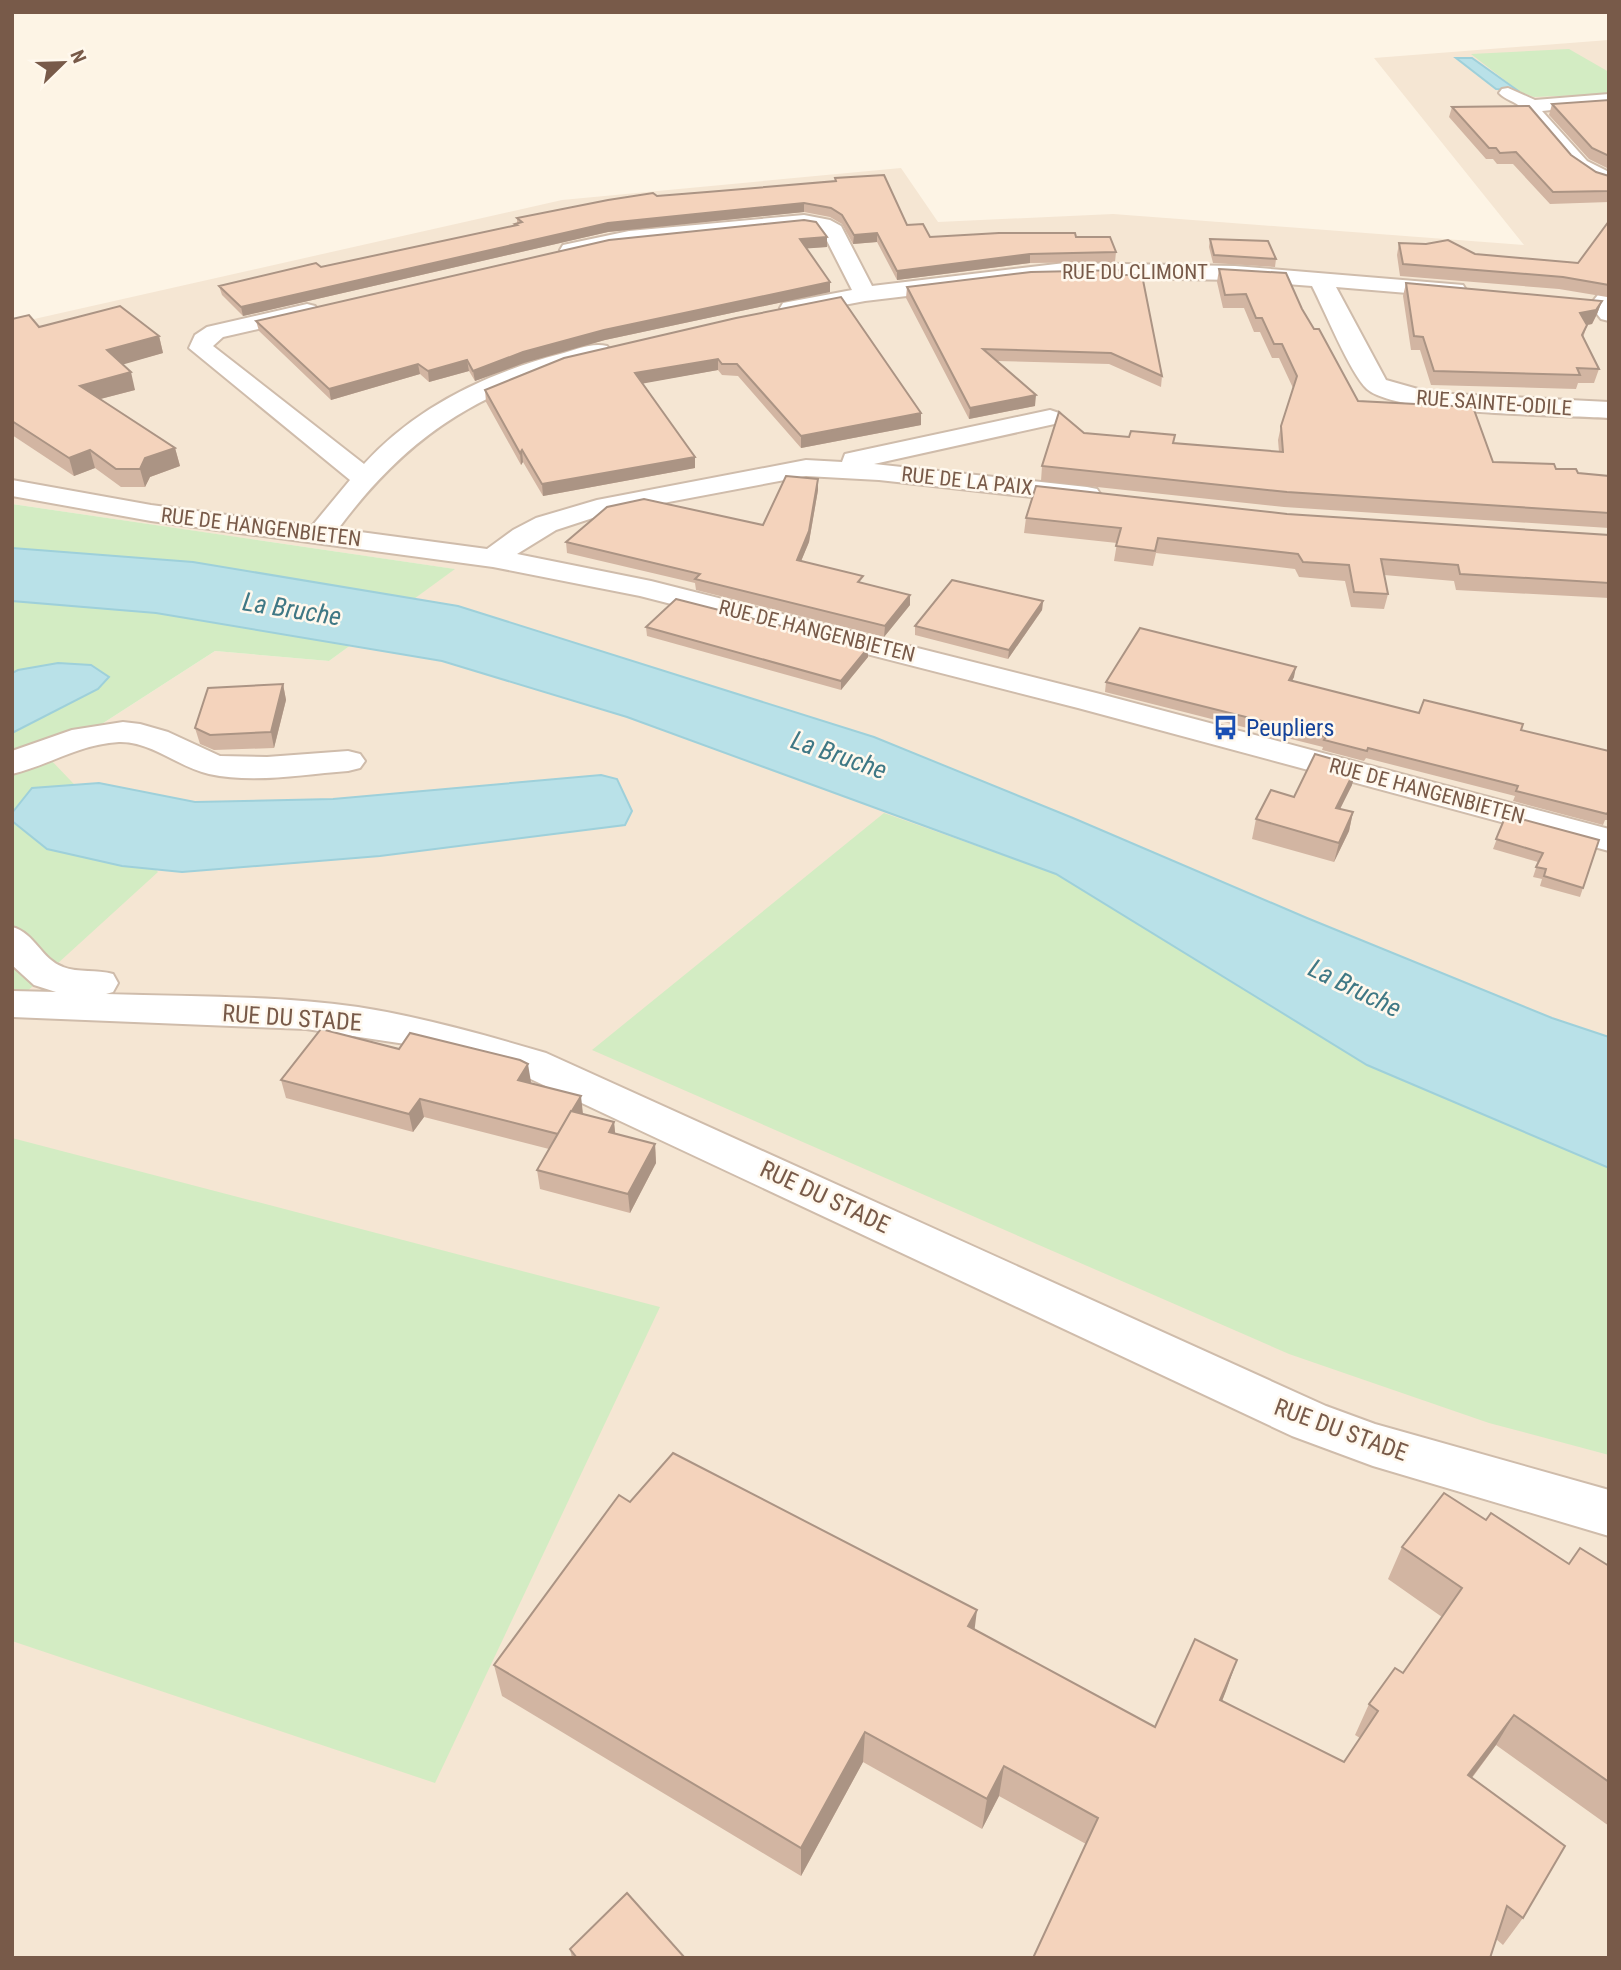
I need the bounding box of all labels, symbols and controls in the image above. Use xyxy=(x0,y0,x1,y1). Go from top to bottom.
north arrow xyxy=(28,28,98,98)
text: N xyxy=(65,47,91,66)
street label: RUE DU CLIMONT xyxy=(1062,260,1208,284)
street label: RUE SAINTE-ODILE xyxy=(1415,386,1573,420)
street label: RUE DE LA PAIX xyxy=(900,462,1034,500)
street label: RUE DE HANGENBIETEN xyxy=(160,503,362,551)
water label: La Bruche xyxy=(241,586,343,632)
street label: RUE DE HANGENBIETEN xyxy=(716,595,918,667)
bus stop icon: Peupliers xyxy=(1212,714,1240,742)
place label: Peupliers xyxy=(1246,714,1334,742)
water label: La Bruche xyxy=(787,725,891,785)
street label: RUE DE HANGENBIETEN xyxy=(1327,753,1527,829)
water label: La Bruche xyxy=(1304,953,1406,1023)
street label: RUE DU STADE xyxy=(221,999,363,1037)
street label: RUE DU STADE xyxy=(756,1155,894,1239)
street label: RUE DU STADE xyxy=(1271,1393,1412,1467)

